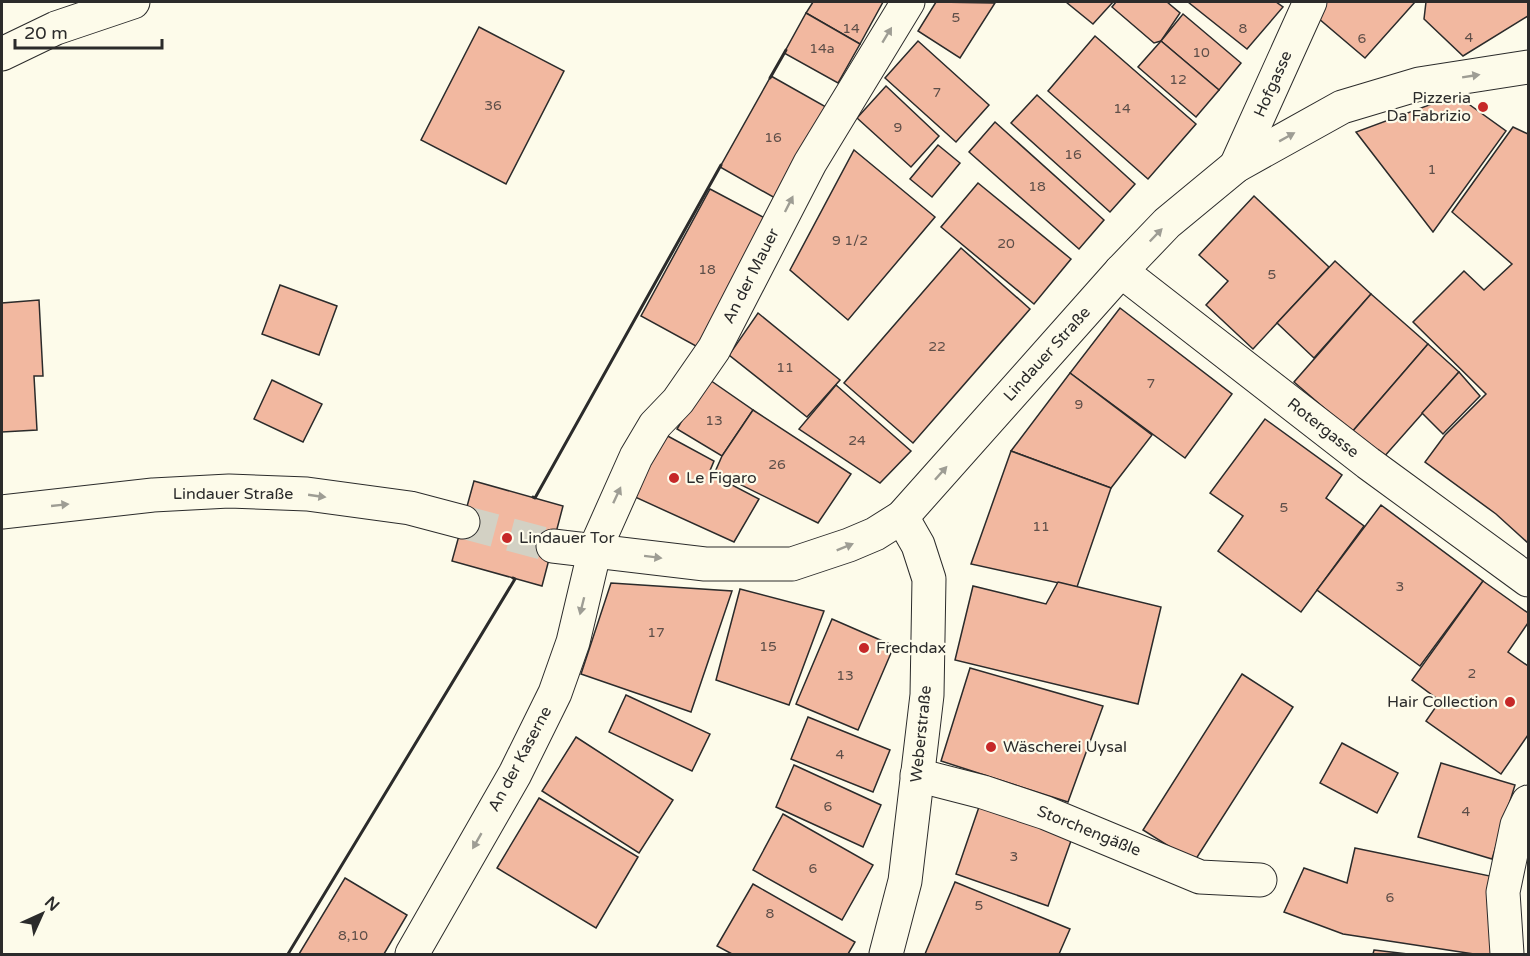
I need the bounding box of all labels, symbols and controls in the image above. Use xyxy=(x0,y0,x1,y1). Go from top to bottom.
house number: 5 xyxy=(952,9,960,26)
scale bar xyxy=(15,12,162,50)
house number: 14 xyxy=(842,20,860,37)
house number: 8 xyxy=(1239,20,1248,37)
text: 20 m xyxy=(24,22,68,44)
one-way arrow xyxy=(882,27,893,43)
house number: 4 xyxy=(1465,29,1474,46)
house number: 6 xyxy=(1358,30,1367,47)
house number: 14a xyxy=(809,40,835,57)
house number: 10 xyxy=(1192,44,1210,61)
street label: Hofgasse xyxy=(1249,48,1297,120)
house number: 12 xyxy=(1169,71,1187,88)
one-way arrow xyxy=(1461,72,1480,81)
house number: 7 xyxy=(933,84,941,101)
place label: Pizzeria Da Fabrizio xyxy=(1387,88,1471,126)
house number: 36 xyxy=(484,97,502,114)
house number: 14 xyxy=(1113,100,1131,117)
marker: Pizzeria Da Fabrizio xyxy=(1476,100,1490,114)
house number: 9 xyxy=(894,119,902,136)
house number: 16 xyxy=(764,129,782,146)
one-way arrow xyxy=(1279,132,1296,142)
house number: 16 xyxy=(1064,146,1082,163)
house number: 1 xyxy=(1428,161,1436,178)
house number: 18 xyxy=(1028,178,1046,195)
one-way arrow xyxy=(784,195,794,212)
street label: An der Mauer xyxy=(718,224,784,327)
one-way arrow xyxy=(1148,228,1162,242)
house number: 9 1/2 xyxy=(832,232,868,249)
house number: 20 xyxy=(997,235,1015,252)
house number: 18 xyxy=(698,261,716,278)
house number: 5 xyxy=(1268,266,1276,283)
street label: Lindauer Straße xyxy=(999,303,1095,405)
house number: 22 xyxy=(928,338,946,355)
house number: 11 xyxy=(776,359,794,376)
house number: 7 xyxy=(1147,375,1155,392)
street label: Rotergasse xyxy=(1283,394,1363,462)
house number: 9 xyxy=(1075,396,1083,413)
house number: 13 xyxy=(705,412,723,429)
house number: 24 xyxy=(848,432,866,449)
house number: 26 xyxy=(768,456,786,473)
one-way arrow xyxy=(934,466,948,481)
place label: Le Figaro xyxy=(686,468,757,488)
marker: Le Figaro xyxy=(667,471,681,485)
street label: Lindauer Straße xyxy=(173,484,293,504)
one-way arrow xyxy=(613,487,622,504)
one-way arrow xyxy=(307,491,326,500)
house number: 5 xyxy=(1280,499,1288,516)
one-way arrow xyxy=(50,500,69,510)
house number: 11 xyxy=(1032,518,1050,535)
place label: Lindauer Tor xyxy=(519,528,616,548)
marker: Lindauer Tor xyxy=(500,531,514,545)
one-way arrow xyxy=(836,541,854,551)
one-way arrow xyxy=(644,552,663,562)
house number: 3 xyxy=(1396,578,1404,595)
one-way arrow xyxy=(576,597,586,616)
house number: 17 xyxy=(647,624,665,641)
house number: 15 xyxy=(759,638,777,655)
place label: Frechdax xyxy=(876,638,946,658)
marker: Frechdax xyxy=(857,641,871,655)
house number: 2 xyxy=(1468,665,1476,682)
house number: 13 xyxy=(836,667,854,684)
street label: Weberstraße xyxy=(906,685,936,783)
place label: Hair Collection xyxy=(1387,692,1498,712)
marker: Hair Collection xyxy=(1503,695,1517,709)
street label: An der Kaserne xyxy=(484,703,556,815)
place label: Wäscherei Uysal xyxy=(1003,737,1127,757)
marker: Wäscherei Uysal xyxy=(984,740,998,754)
house number: 4 xyxy=(836,746,845,763)
house number: 6 xyxy=(824,798,833,815)
street label: Storchengäßle xyxy=(1034,801,1144,861)
house number: 4 xyxy=(1462,803,1471,820)
one-way arrow xyxy=(472,832,482,849)
house number: 3 xyxy=(1010,848,1018,865)
house number: 6 xyxy=(809,860,818,877)
north arrow xyxy=(12,884,72,944)
house number: 6 xyxy=(1386,889,1395,906)
text: N xyxy=(40,892,64,916)
house number: 5 xyxy=(975,897,983,914)
house number: 8 xyxy=(766,905,775,922)
house number: 8,10 xyxy=(338,927,368,944)

